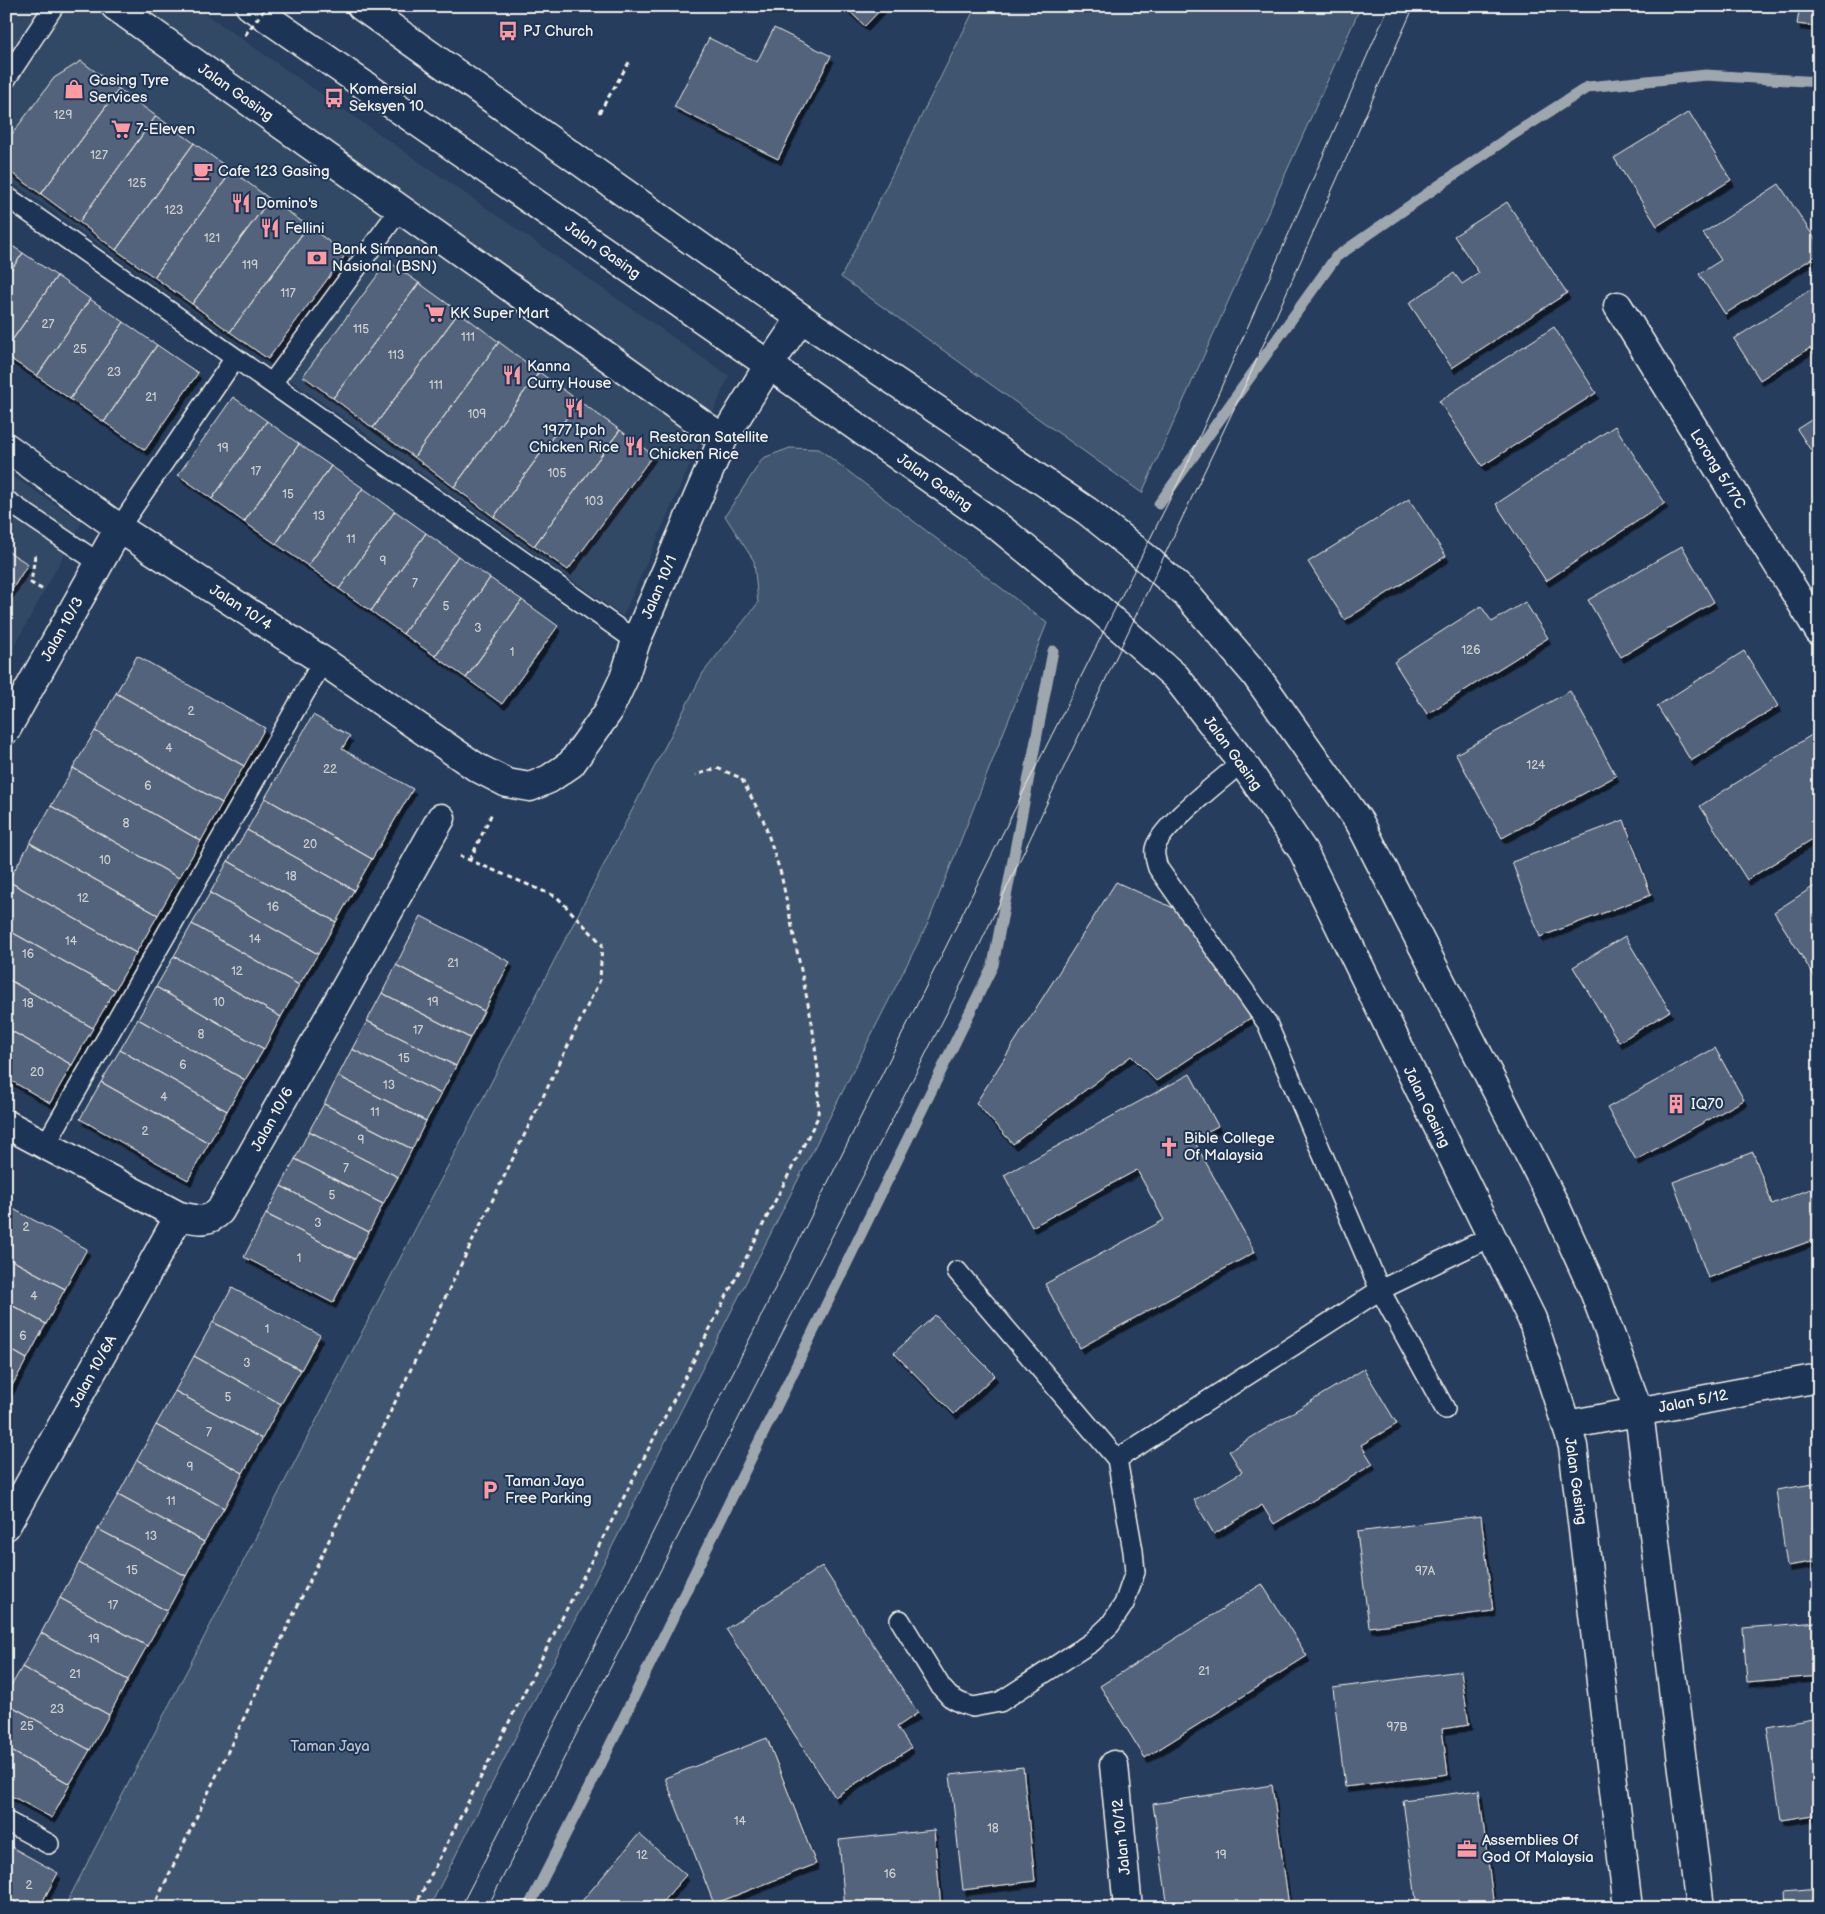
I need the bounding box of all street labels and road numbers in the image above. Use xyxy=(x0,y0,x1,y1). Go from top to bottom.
street label: Jalan Gasing xyxy=(194,59,277,125)
street label: Jalan Gasing xyxy=(561,217,644,283)
street label: Lorong 5/17C xyxy=(1685,426,1750,513)
street label: Jalan Gasing xyxy=(893,449,976,515)
street label: Jalan 10/1 xyxy=(638,552,681,622)
street label: Jalan 10/4 xyxy=(206,580,276,635)
street label: Jalan 10/3 xyxy=(37,594,88,665)
street label: Jalan Gasing xyxy=(1199,712,1266,794)
street label: Jalan Gasing xyxy=(1399,1063,1454,1151)
street label: Jalan 10/6 xyxy=(247,1084,298,1155)
street label: Jalan 10/6A xyxy=(66,1331,122,1411)
street label: Jalan 5/12 xyxy=(1657,1385,1730,1418)
street label: Jalan Gasing xyxy=(1560,1436,1591,1526)
street label: Jalan 10/12 xyxy=(1108,1798,1135,1876)

